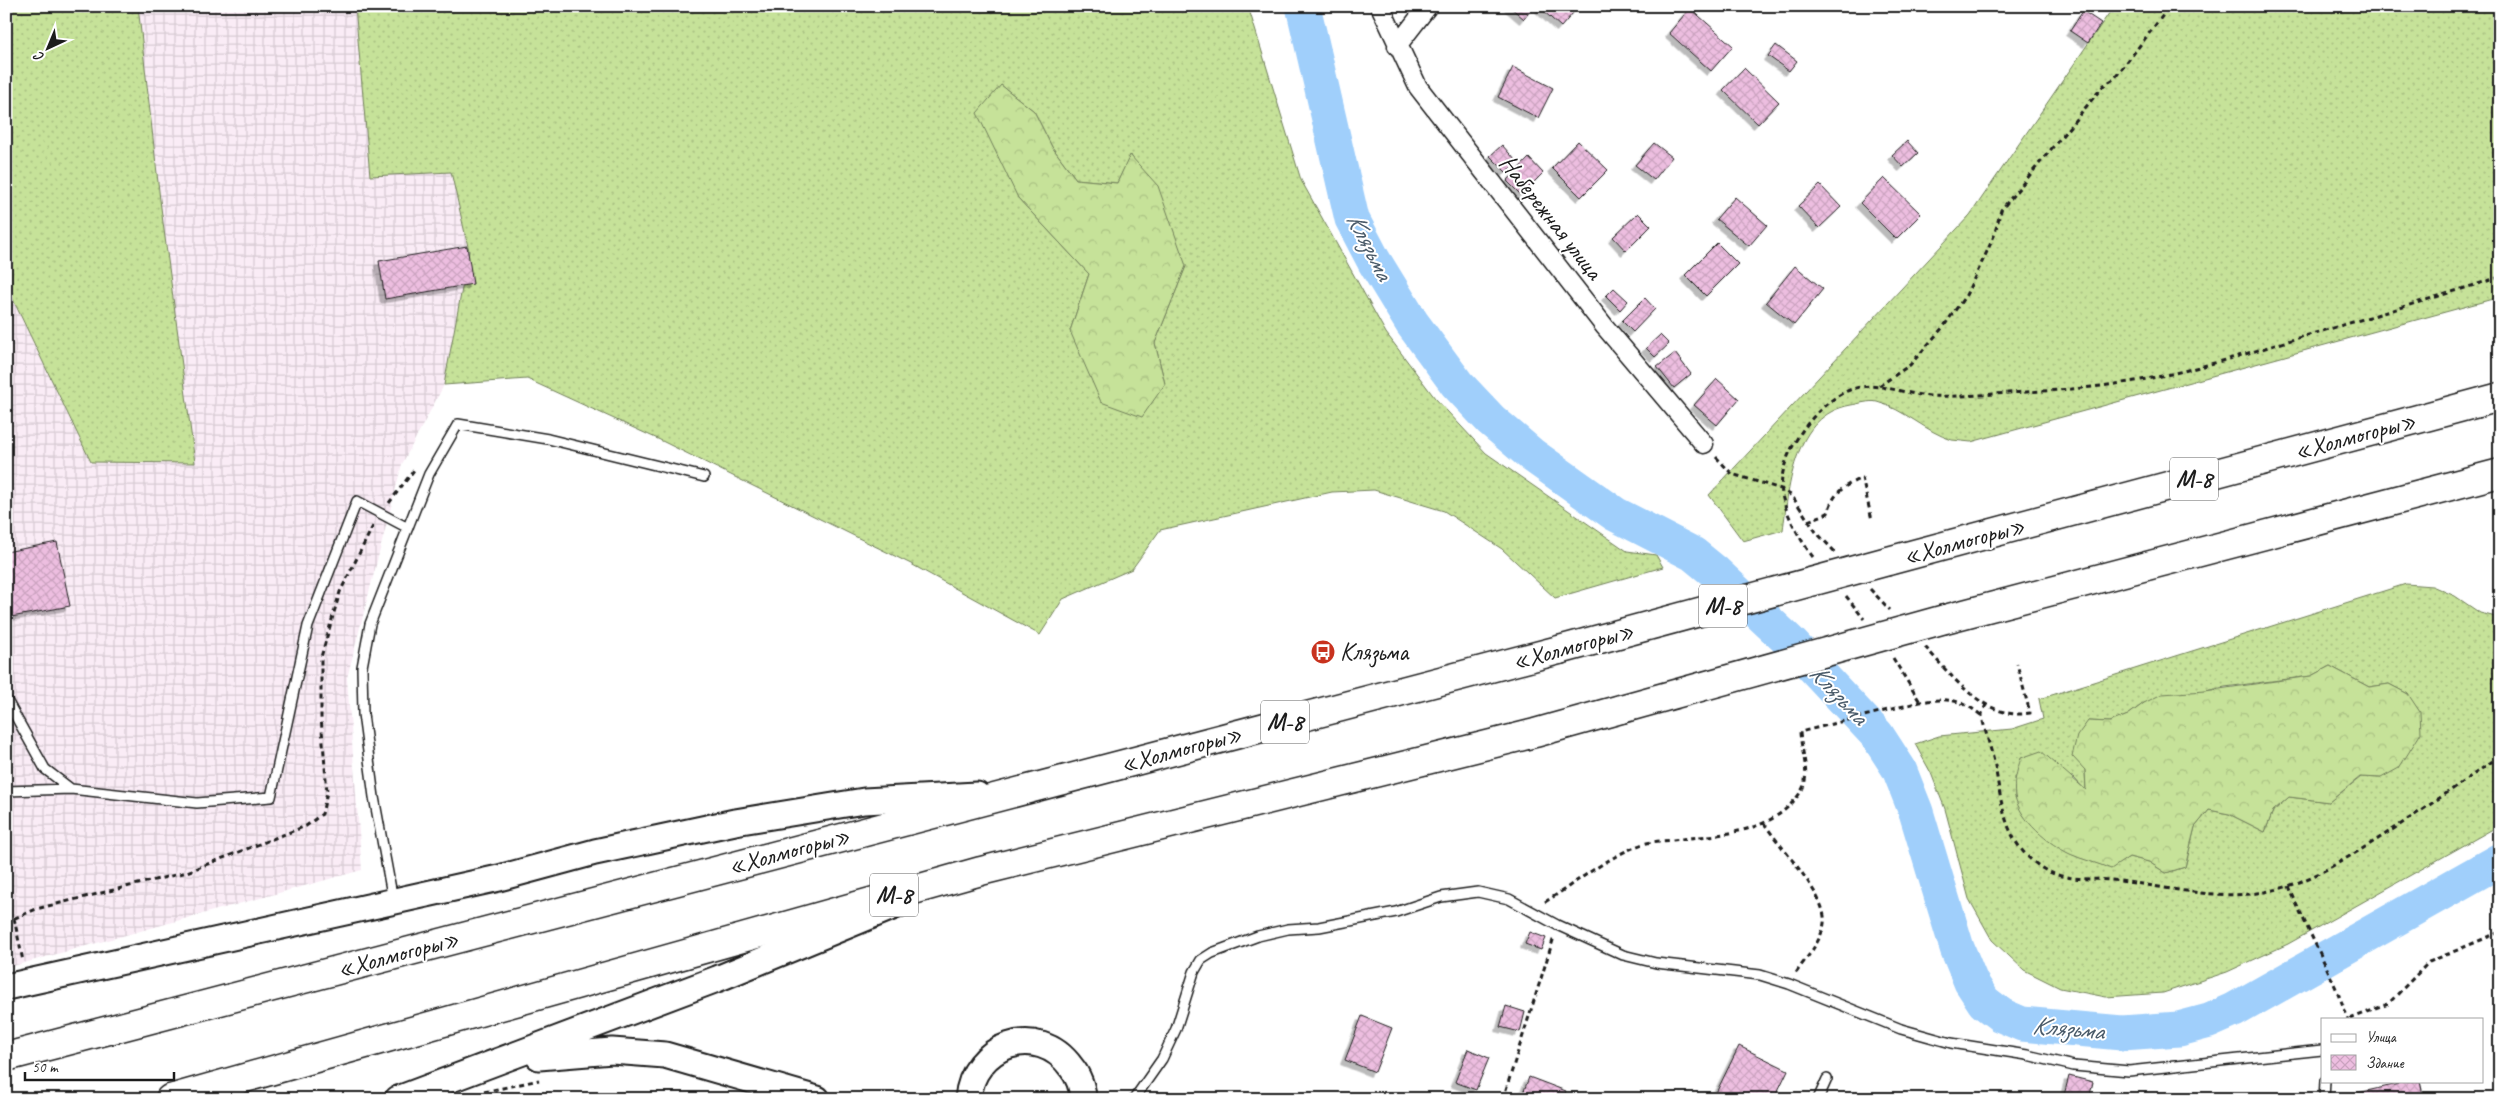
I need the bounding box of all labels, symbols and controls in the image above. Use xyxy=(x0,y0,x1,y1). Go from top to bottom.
north arrow xyxy=(22,22,72,72)
text: С xyxy=(29,47,48,65)
street label: Набережная улица xyxy=(1492,148,1611,288)
water label: Клязьма xyxy=(1339,207,1402,287)
street label: «Холмогоры» xyxy=(2291,404,2419,468)
road number: М-8 xyxy=(2170,458,2218,500)
street label: «Холмогоры» xyxy=(1900,509,2028,573)
road number: М-8 xyxy=(1699,584,1747,628)
street label: «Холмогоры» xyxy=(1509,614,1637,678)
place label: Клязьма xyxy=(1340,636,1410,668)
bus stop icon: Клязьма xyxy=(1310,639,1336,665)
water label: Клязьма xyxy=(1803,657,1877,733)
road number: М-8 xyxy=(1261,700,1309,744)
street label: «Холмогоры» xyxy=(1117,717,1245,781)
street label: «Холмогоры» xyxy=(725,819,853,883)
road number: М-8 xyxy=(870,874,918,916)
street label: «Холмогоры» xyxy=(334,922,462,986)
water label: Клязьма xyxy=(2031,1008,2107,1048)
legend xyxy=(2321,1018,2484,1082)
text: Улица xyxy=(2366,1028,2397,1047)
scale bar xyxy=(25,1050,174,1082)
text: Здание xyxy=(2366,1054,2405,1073)
text: 50 m xyxy=(32,1058,59,1077)

